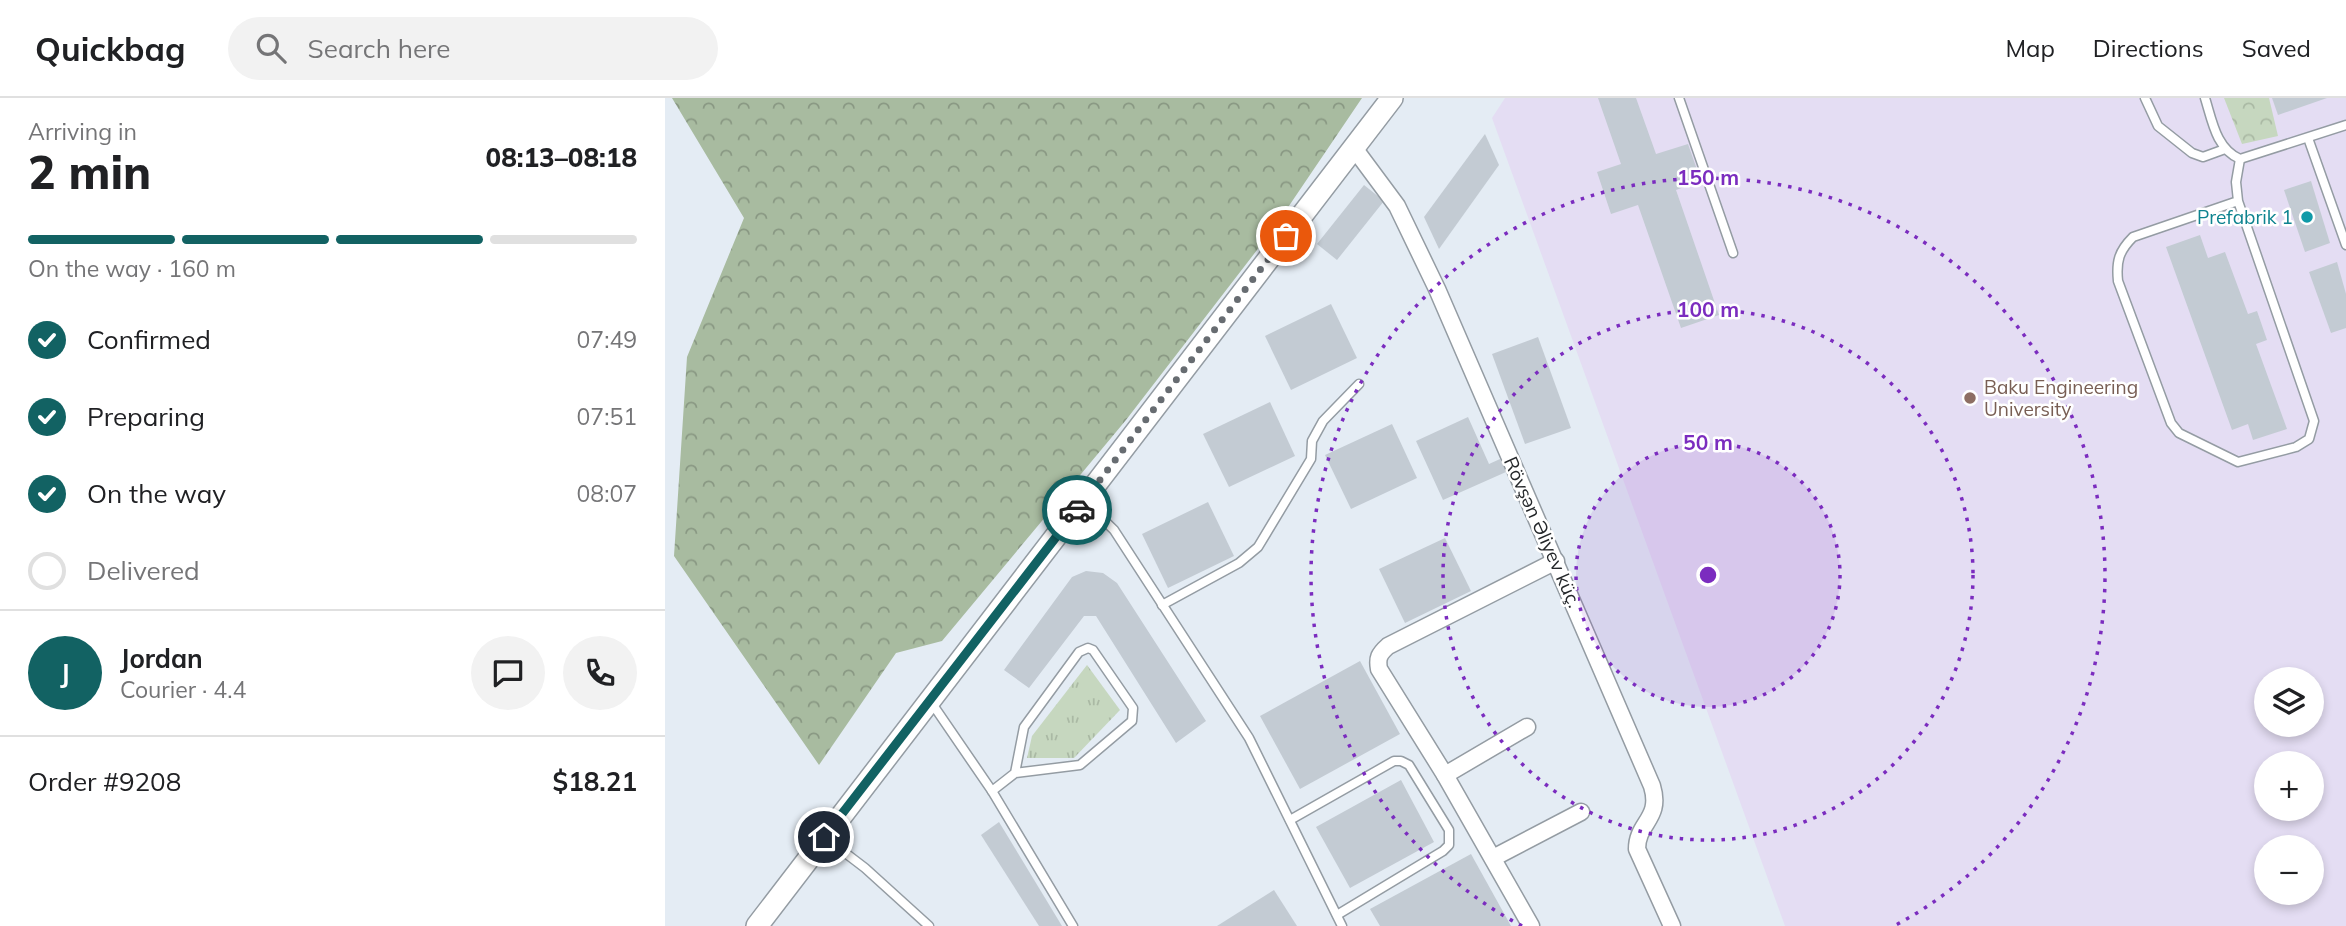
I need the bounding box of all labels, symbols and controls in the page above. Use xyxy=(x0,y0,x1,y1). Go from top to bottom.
search box xyxy=(228,17,718,80)
text: Quickbag xyxy=(35,28,186,69)
icon: search xyxy=(252,29,290,67)
text: Search here xyxy=(308,32,450,65)
text: Map xyxy=(2005,33,2055,63)
text: Directions xyxy=(2093,33,2204,63)
text: Saved xyxy=(2242,33,2311,63)
text: Arriving in xyxy=(28,117,137,146)
text: 08:13–08:18 xyxy=(486,141,637,174)
text: 2 min xyxy=(28,143,151,201)
text: 150 m xyxy=(1677,164,1739,190)
place label: Prefabrik 1 xyxy=(2197,205,2293,229)
pin xyxy=(1256,206,1316,266)
marker: Prefabrik 1 xyxy=(2299,209,2315,225)
icon: bag xyxy=(1267,217,1305,255)
text: On the way · 160 m xyxy=(28,254,236,283)
text: 100 m xyxy=(1677,296,1739,322)
icon: check xyxy=(28,321,66,359)
text: Confirmed xyxy=(87,323,211,356)
text: 07:49 xyxy=(577,325,637,354)
place label: Baku Engineering University xyxy=(1984,375,2138,421)
marker: Baku Engineering University xyxy=(1962,390,1978,406)
icon: check xyxy=(28,398,66,436)
text: Preparing xyxy=(87,400,205,433)
text: 07:51 xyxy=(577,402,637,431)
text: 50 m xyxy=(1683,429,1733,455)
street label: Rövşən Əliyev küç. xyxy=(1499,453,1587,611)
icon: check xyxy=(28,475,66,513)
courier xyxy=(1042,475,1112,545)
text: On the way xyxy=(87,477,226,510)
text: 08:07 xyxy=(577,479,637,508)
icon: car xyxy=(1058,491,1096,529)
text: Delivered xyxy=(87,554,200,587)
centre of rings xyxy=(1696,563,1720,587)
button: chat xyxy=(471,636,545,710)
button: phone xyxy=(563,636,637,710)
text: Jordan xyxy=(120,642,203,675)
text: J xyxy=(60,657,70,690)
map controls xyxy=(2254,667,2324,905)
button: layers xyxy=(2254,667,2324,737)
text: Courier · 4.4 xyxy=(120,675,246,704)
button: + xyxy=(2254,751,2324,821)
text: Order #9208 xyxy=(28,765,181,798)
text: $18.21 xyxy=(553,765,637,798)
pin xyxy=(794,807,854,867)
icon: home xyxy=(805,818,843,856)
button: − xyxy=(2254,835,2324,905)

